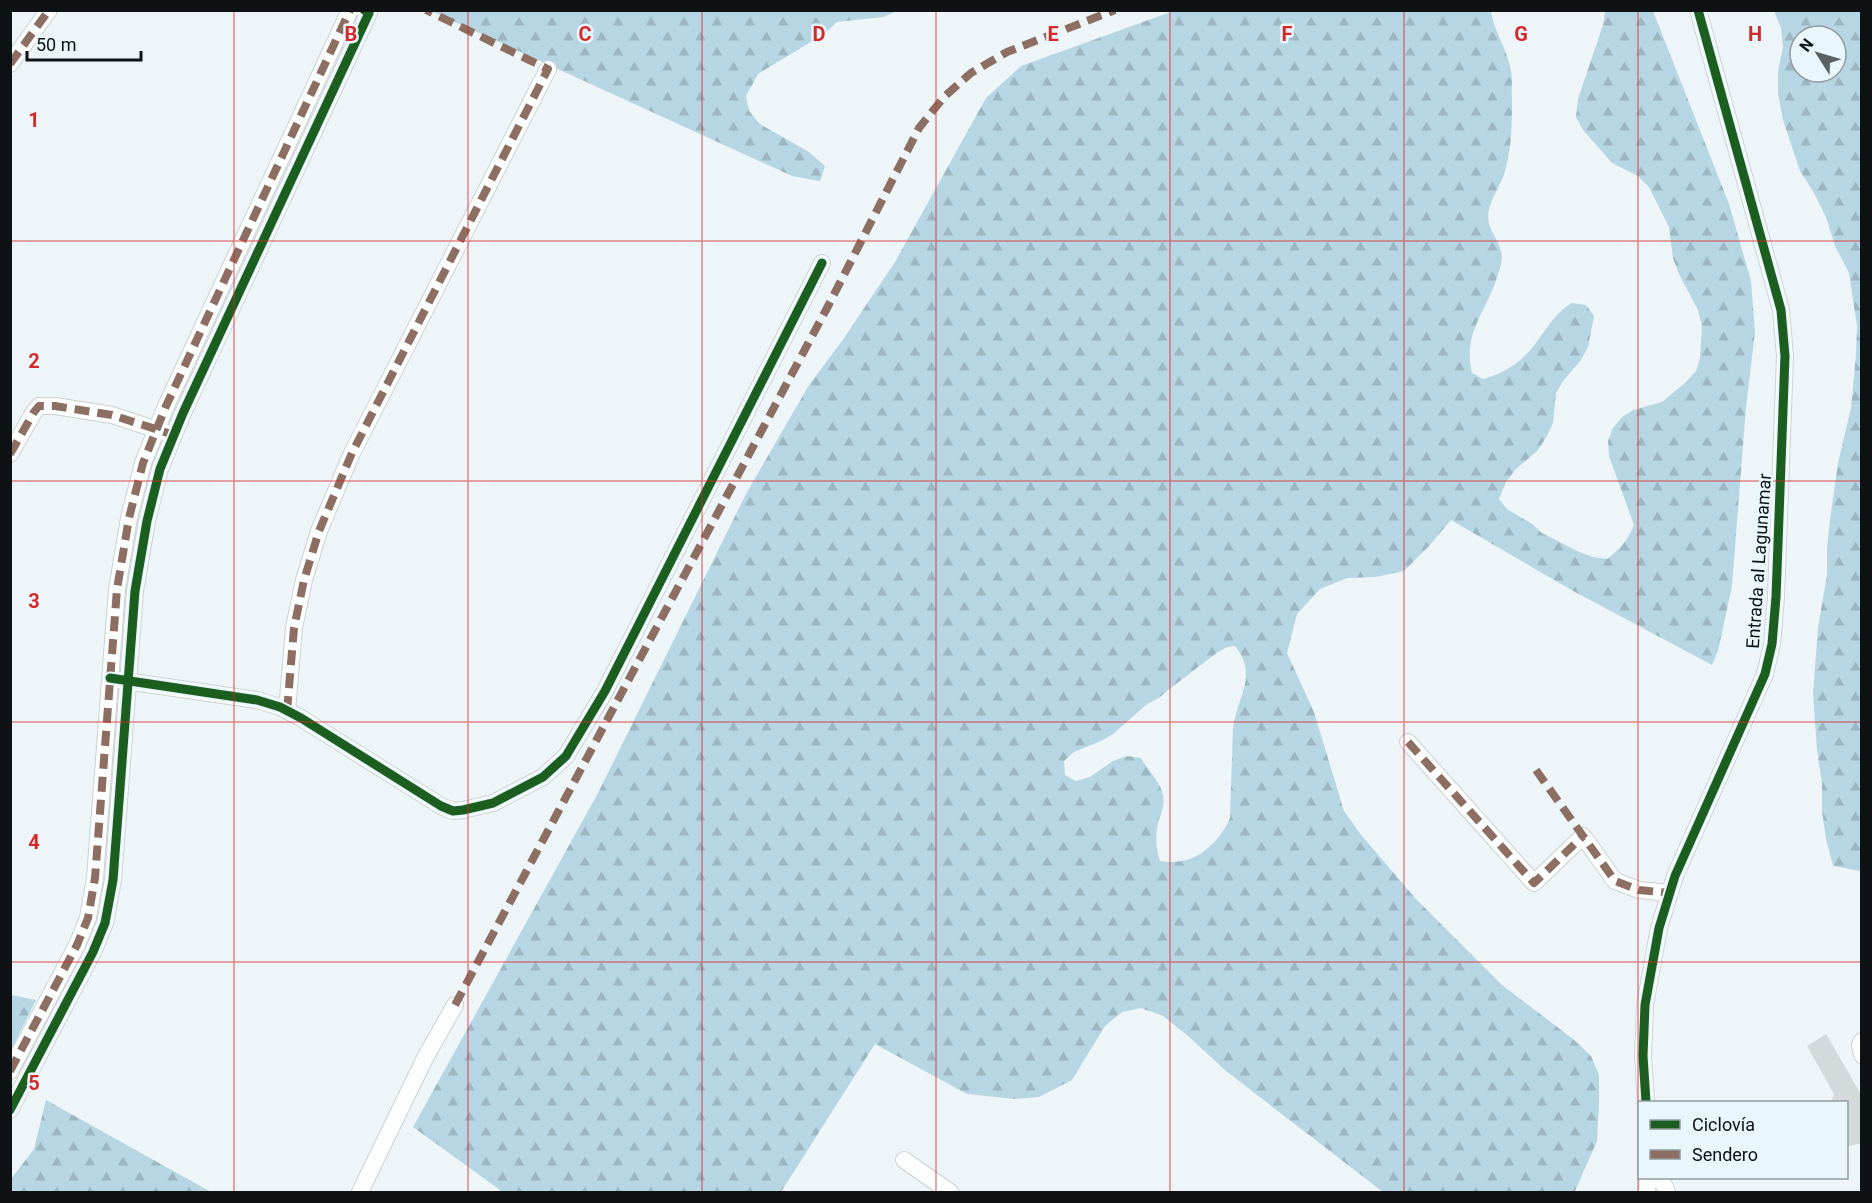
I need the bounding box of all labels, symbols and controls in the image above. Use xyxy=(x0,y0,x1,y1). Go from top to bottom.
text: B xyxy=(345,22,357,46)
text: C xyxy=(578,22,592,46)
text: D xyxy=(813,22,826,46)
text: E xyxy=(1047,22,1059,46)
text: F xyxy=(1282,22,1293,46)
text: G xyxy=(1514,22,1528,46)
text: H xyxy=(1748,22,1762,46)
scale bar xyxy=(27,24,141,62)
north arrow xyxy=(1788,24,1848,84)
text: 50 m xyxy=(36,34,76,55)
text: N xyxy=(1795,35,1817,56)
text: 1 xyxy=(28,108,40,132)
text: 2 xyxy=(28,349,40,373)
street label: Entrada al Lagunamar xyxy=(1742,473,1775,649)
text: 3 xyxy=(28,589,40,613)
text: 4 xyxy=(28,830,40,854)
text: 5 xyxy=(28,1071,40,1095)
legend xyxy=(1638,1101,1848,1179)
text: Ciclovía xyxy=(1692,1114,1755,1135)
text: Sendero xyxy=(1692,1144,1758,1165)

